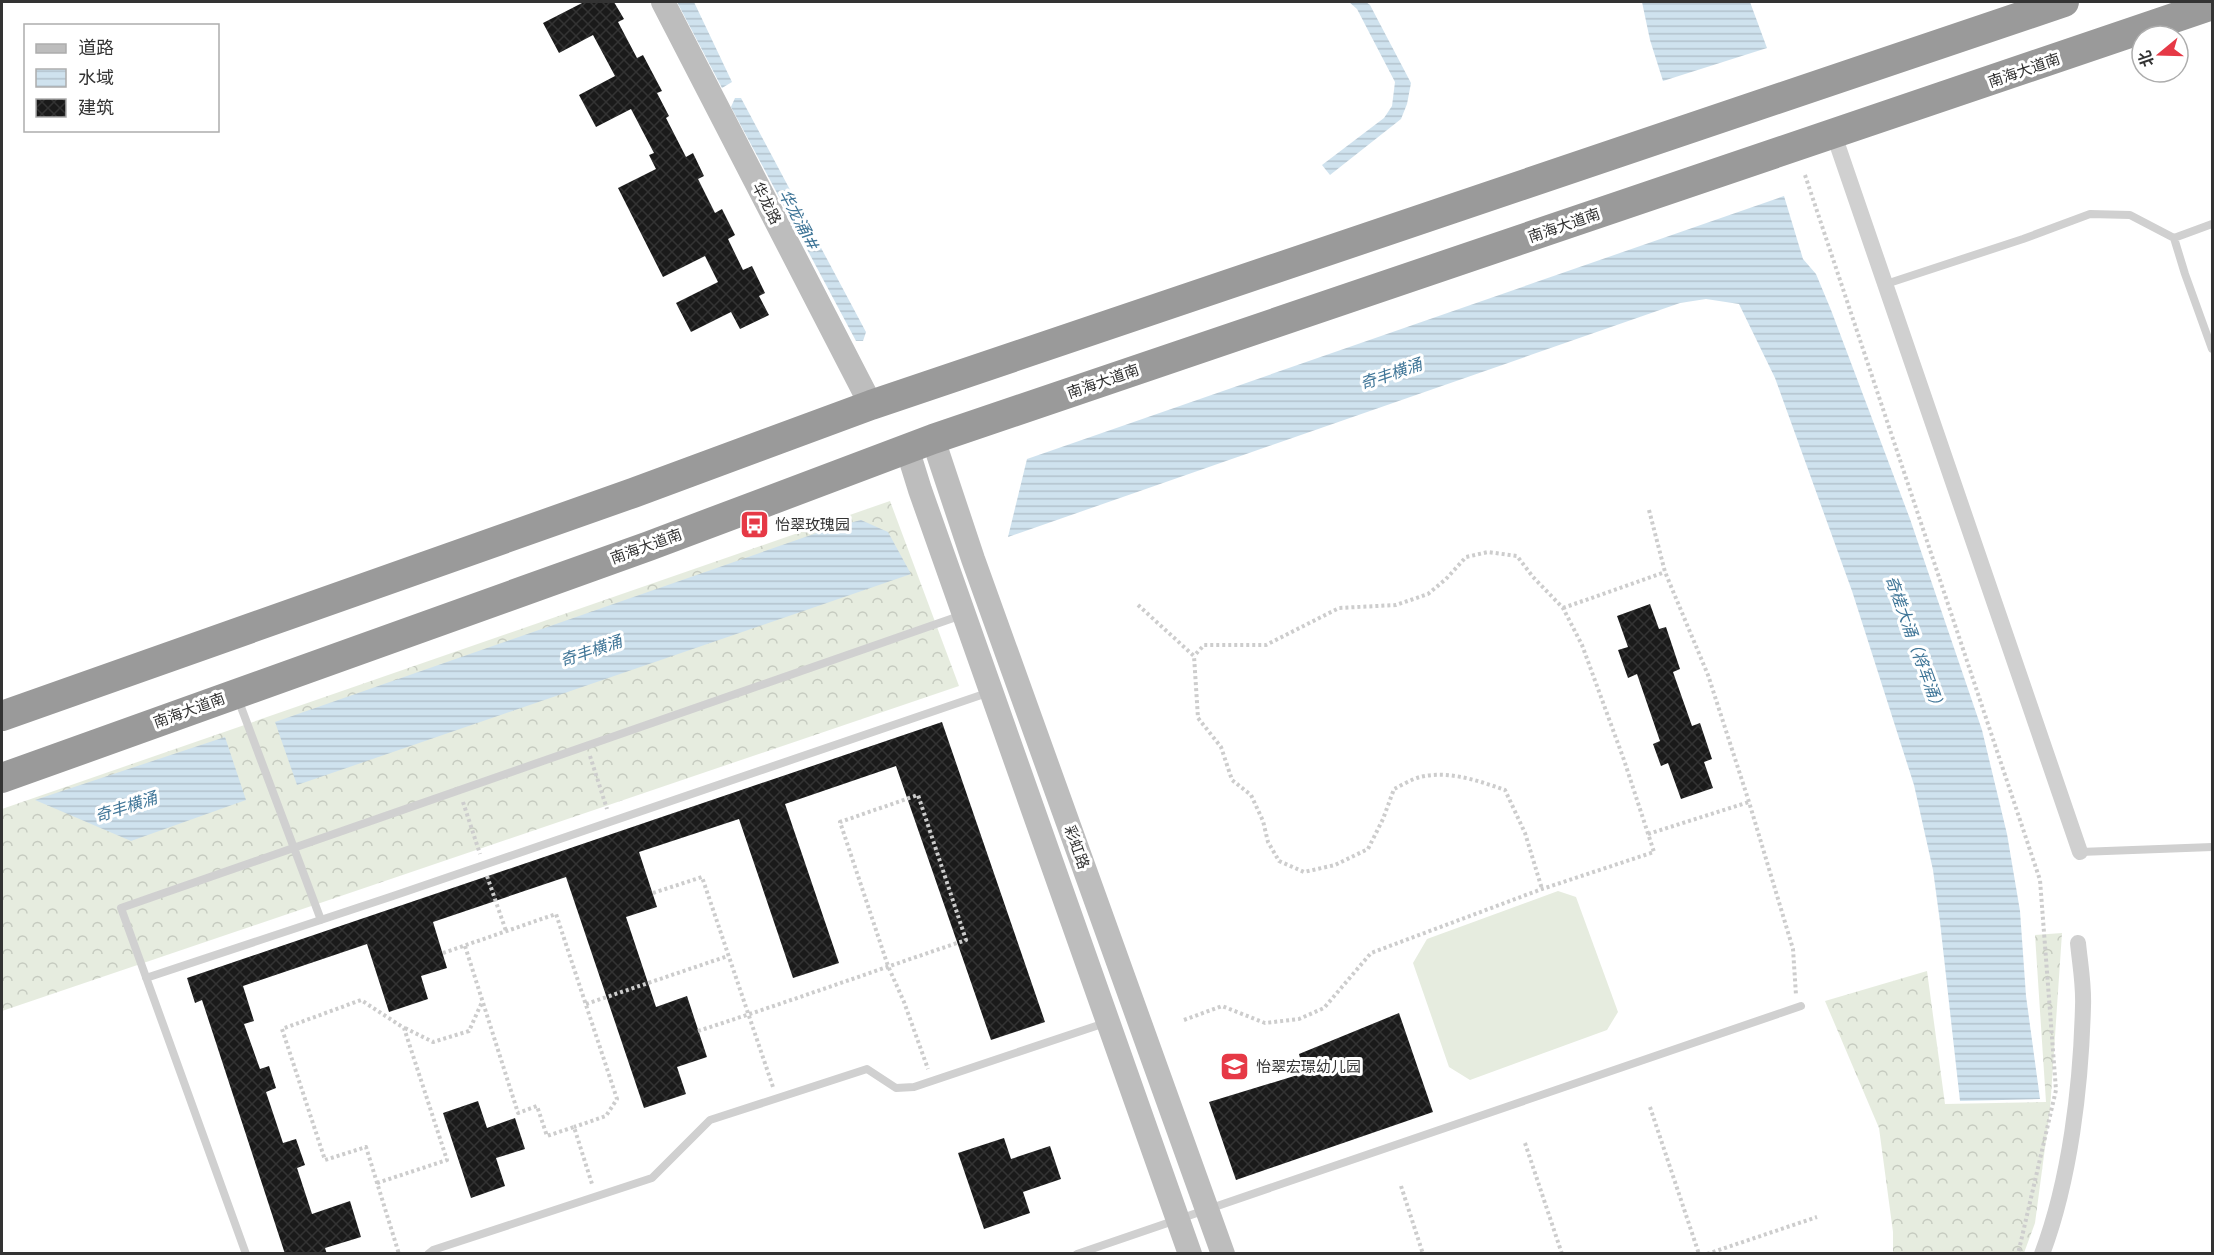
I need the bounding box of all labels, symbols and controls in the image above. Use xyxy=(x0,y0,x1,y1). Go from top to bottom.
legend xyxy=(24,24,219,132)
north arrow xyxy=(2130,24,2190,84)
text: 道路 xyxy=(78,35,114,60)
text: 北 xyxy=(2133,47,2160,70)
street label: 南海大道南 xyxy=(1985,48,2063,92)
text: 水域 xyxy=(78,65,114,90)
text: 建筑 xyxy=(78,95,114,120)
street label: 华龙路 xyxy=(747,178,787,228)
water label: 华龙涌1# xyxy=(773,185,825,255)
street label: 南海大道南 xyxy=(1525,203,1603,247)
water label: 奇丰横涌 xyxy=(1357,352,1427,395)
street label: 南海大道南 xyxy=(1064,359,1142,403)
bus stop icon: 怡翠玫瑰园 xyxy=(738,508,770,540)
place label: 怡翠玫瑰园 xyxy=(775,514,850,535)
street label: 南海大道南 xyxy=(607,523,685,569)
water label: 奇槎大涌（将军涌） xyxy=(1880,572,1950,716)
water label: 奇丰横涌 xyxy=(557,629,627,672)
street label: 南海大道南 xyxy=(150,687,228,733)
water label: 奇丰横涌 xyxy=(92,786,162,828)
street label: 彩虹路 xyxy=(1059,822,1095,872)
school or university icon: 怡翠宏璟幼儿园 xyxy=(1219,1050,1251,1082)
place label: 怡翠宏璟幼儿园 xyxy=(1256,1056,1361,1077)

